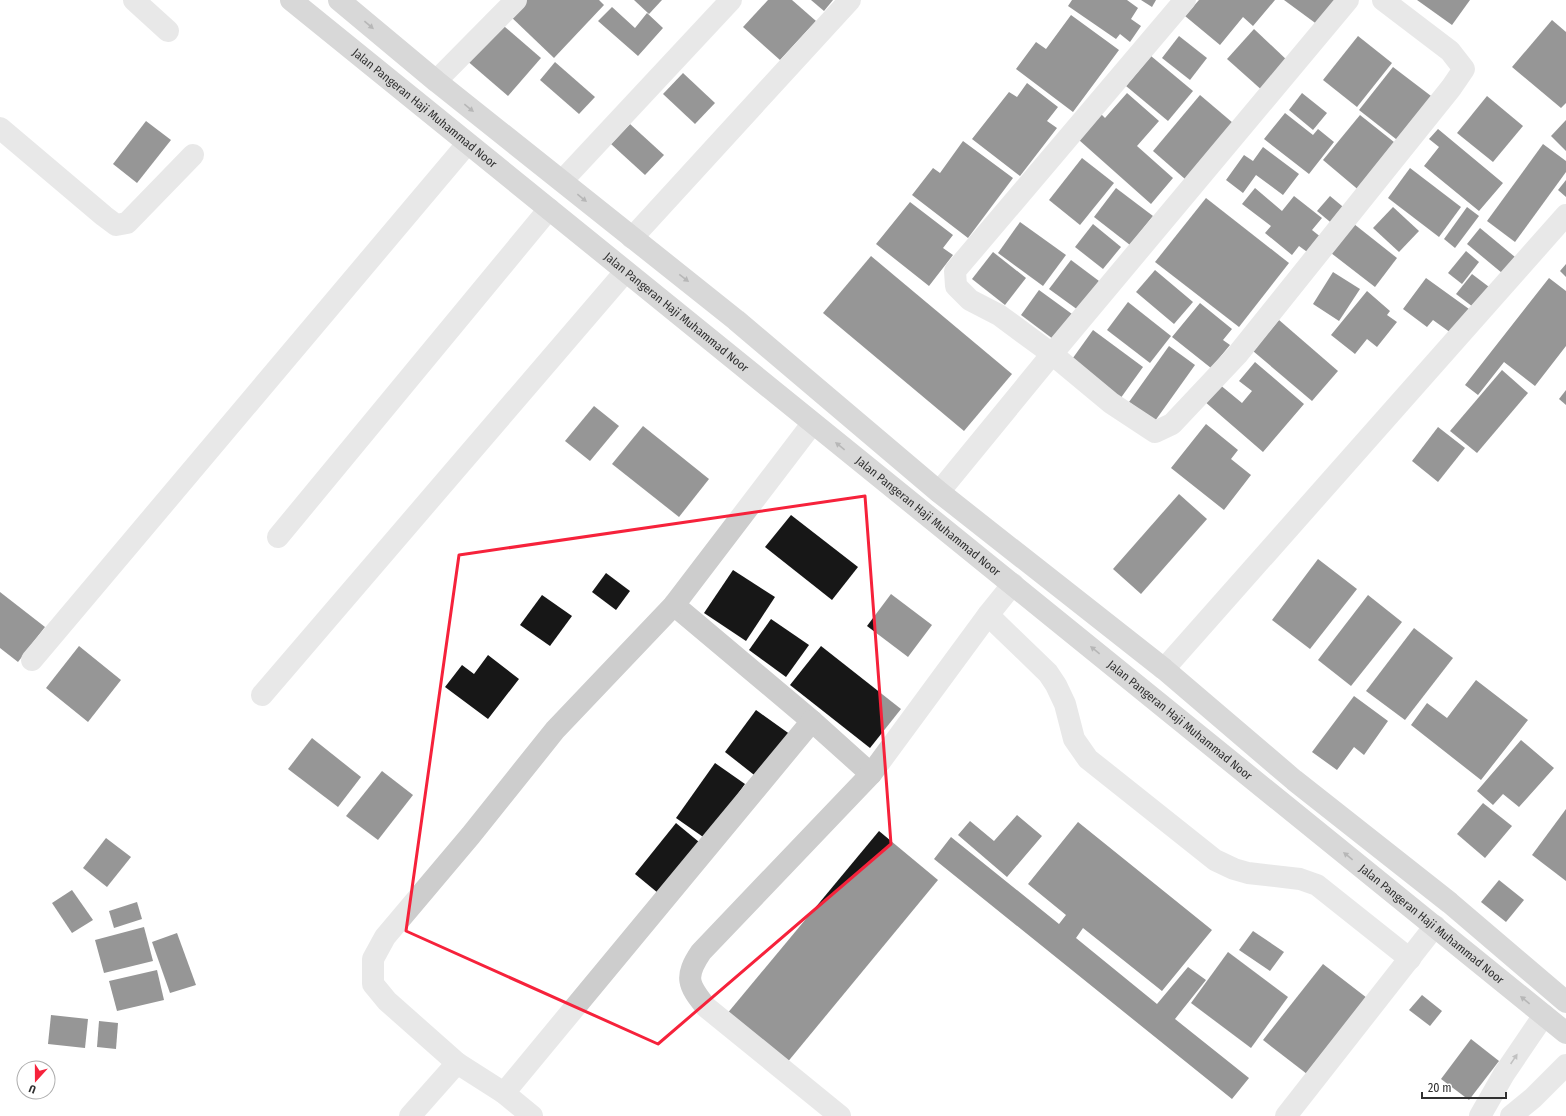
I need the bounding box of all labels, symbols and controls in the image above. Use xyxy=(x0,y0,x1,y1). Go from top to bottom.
one-way arrow xyxy=(364,21,374,30)
street label: Jalan Pangeran Haji Muhammad Noor xyxy=(349,46,500,172)
one-way arrow xyxy=(464,103,475,112)
one-way arrow xyxy=(577,193,587,202)
street label: Jalan Pangeran Haji Muhammad Noor xyxy=(601,249,752,375)
one-way arrow xyxy=(678,274,689,283)
one-way arrow xyxy=(835,442,846,451)
street label: Jalan Pangeran Haji Muhammad Noor xyxy=(853,453,1004,579)
one-way arrow xyxy=(1089,646,1100,655)
street label: Jalan Pangeran Haji Muhammad Noor xyxy=(1105,657,1256,783)
one-way arrow xyxy=(1342,851,1353,860)
street label: Jalan Pangeran Haji Muhammad Noor xyxy=(1356,861,1507,987)
one-way arrow xyxy=(1519,995,1530,1004)
one-way arrow xyxy=(1510,1053,1518,1064)
north arrow xyxy=(16,1060,56,1100)
scale bar xyxy=(1422,1074,1506,1100)
text: 20 m xyxy=(1428,1081,1452,1095)
text: U xyxy=(27,1082,38,1096)

